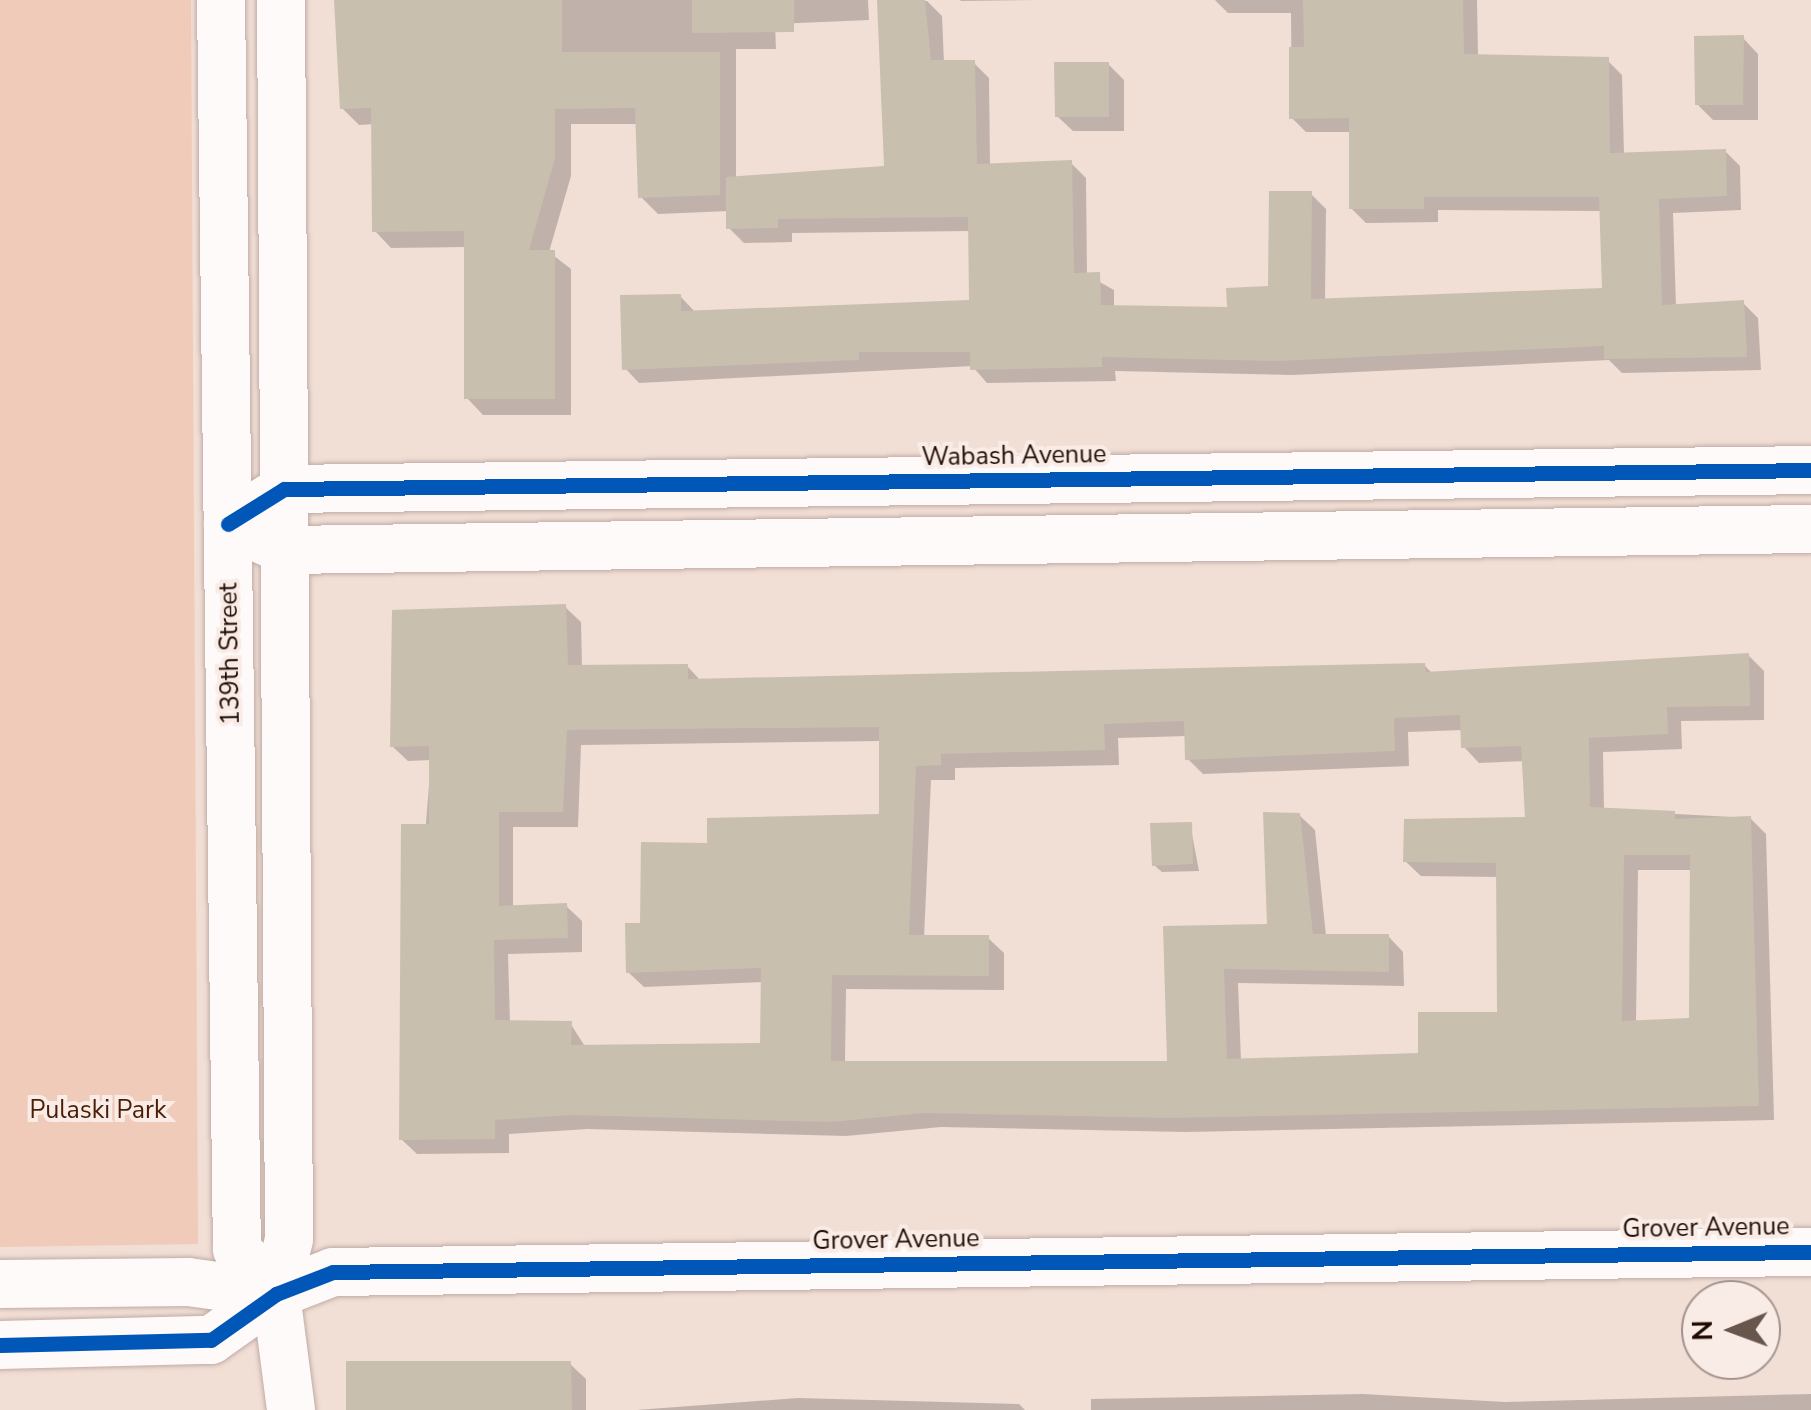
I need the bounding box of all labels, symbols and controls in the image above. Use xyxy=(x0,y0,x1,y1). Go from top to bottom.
street label: Wabash Avenue xyxy=(921,439,1107,473)
street label: 139th Street xyxy=(214,582,246,726)
park label: Pulaski Park xyxy=(29,1095,167,1125)
street label: Grover Avenue xyxy=(1622,1212,1790,1244)
street label: Grover Avenue xyxy=(812,1224,980,1256)
north arrow xyxy=(1681,1280,1781,1380)
text: N xyxy=(1684,1320,1722,1341)

